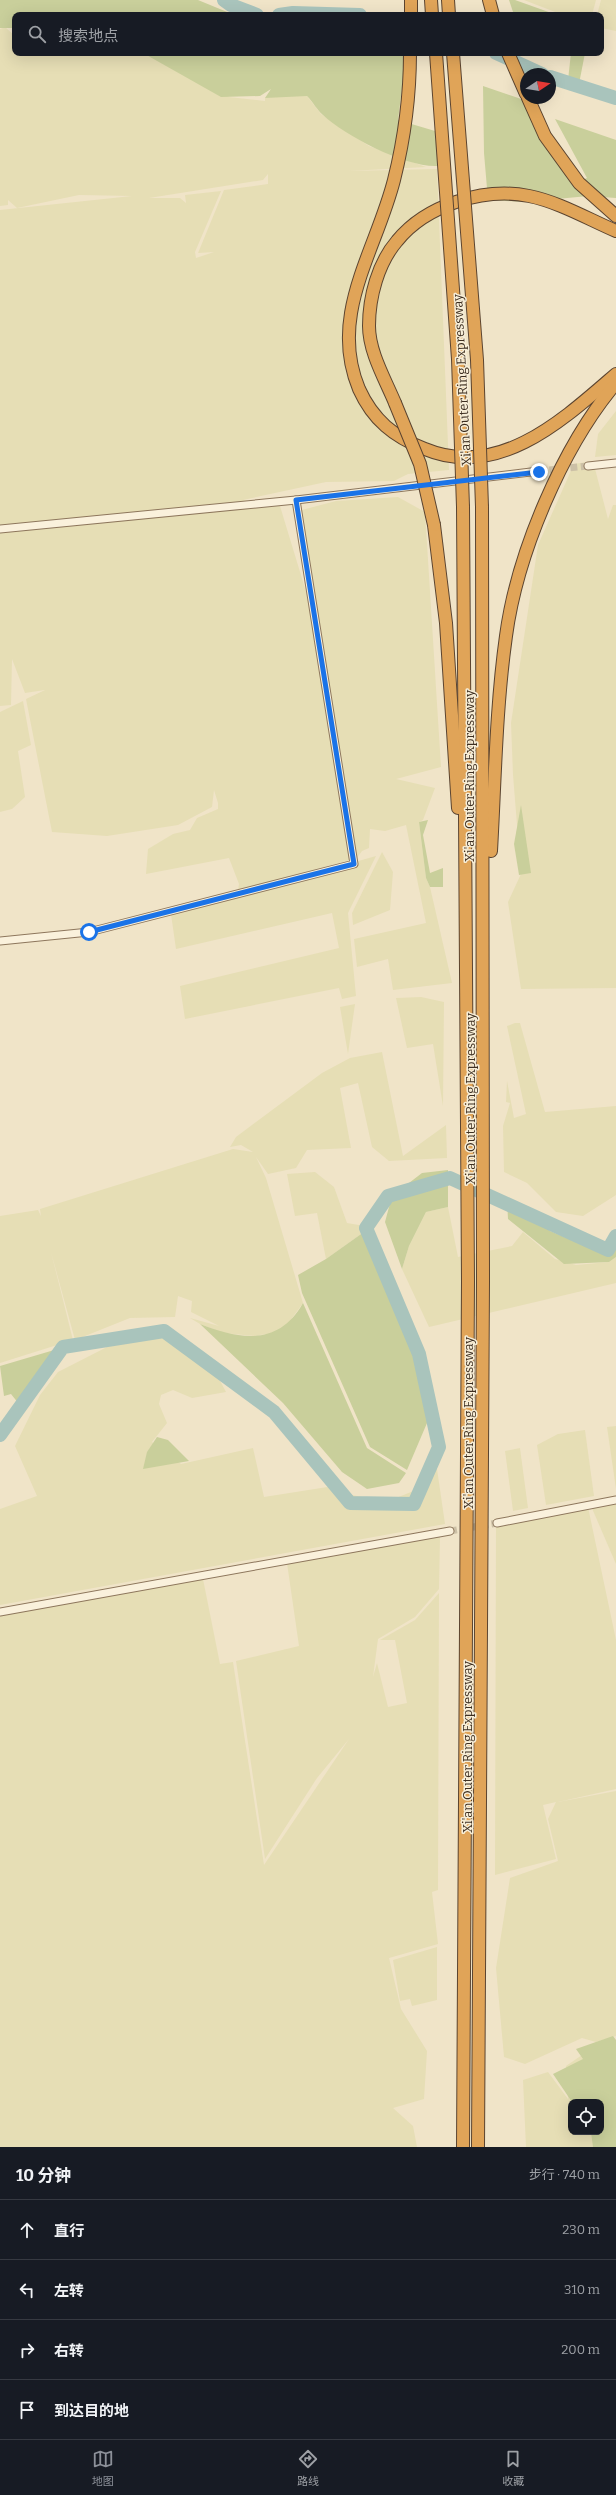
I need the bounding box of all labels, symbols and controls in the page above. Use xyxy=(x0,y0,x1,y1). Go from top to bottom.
search box xyxy=(12,12,604,56)
icon: search xyxy=(26,23,48,45)
text: 搜索地点 xyxy=(58,27,118,45)
north arrow xyxy=(520,68,556,104)
street label: Xi'an Outer Ring Expressway xyxy=(450,294,474,466)
route end xyxy=(530,463,548,481)
street label: Xi'an Outer Ring Expressway xyxy=(462,690,477,862)
route start xyxy=(80,923,98,941)
street label: Xi'an Outer Ring Expressway xyxy=(463,1013,478,1185)
street label: Xi'an Outer Ring Expressway xyxy=(461,1337,476,1509)
street label: Xi'an Outer Ring Expressway xyxy=(460,1661,475,1833)
map controls xyxy=(568,2099,604,2135)
button: locate xyxy=(568,2099,604,2135)
text: 10 分钟 xyxy=(16,2165,71,2186)
text: 步行 · 740 m xyxy=(529,2167,600,2182)
icon: ahead xyxy=(16,2219,38,2241)
text: 直行 xyxy=(54,2222,84,2240)
text: 230 m xyxy=(562,2222,600,2237)
icon: left xyxy=(16,2279,38,2301)
text: 左转 xyxy=(54,2282,84,2300)
text: 310 m xyxy=(564,2282,600,2297)
icon: right xyxy=(16,2339,38,2361)
text: 右转 xyxy=(54,2342,84,2360)
text: 200 m xyxy=(561,2342,600,2357)
icon: arrive xyxy=(16,2399,38,2421)
text: 到达目的地 xyxy=(54,2402,129,2420)
tab: 地图 xyxy=(92,2448,114,2488)
tab: 路线 xyxy=(297,2448,319,2488)
tab: 收藏 xyxy=(502,2448,524,2488)

